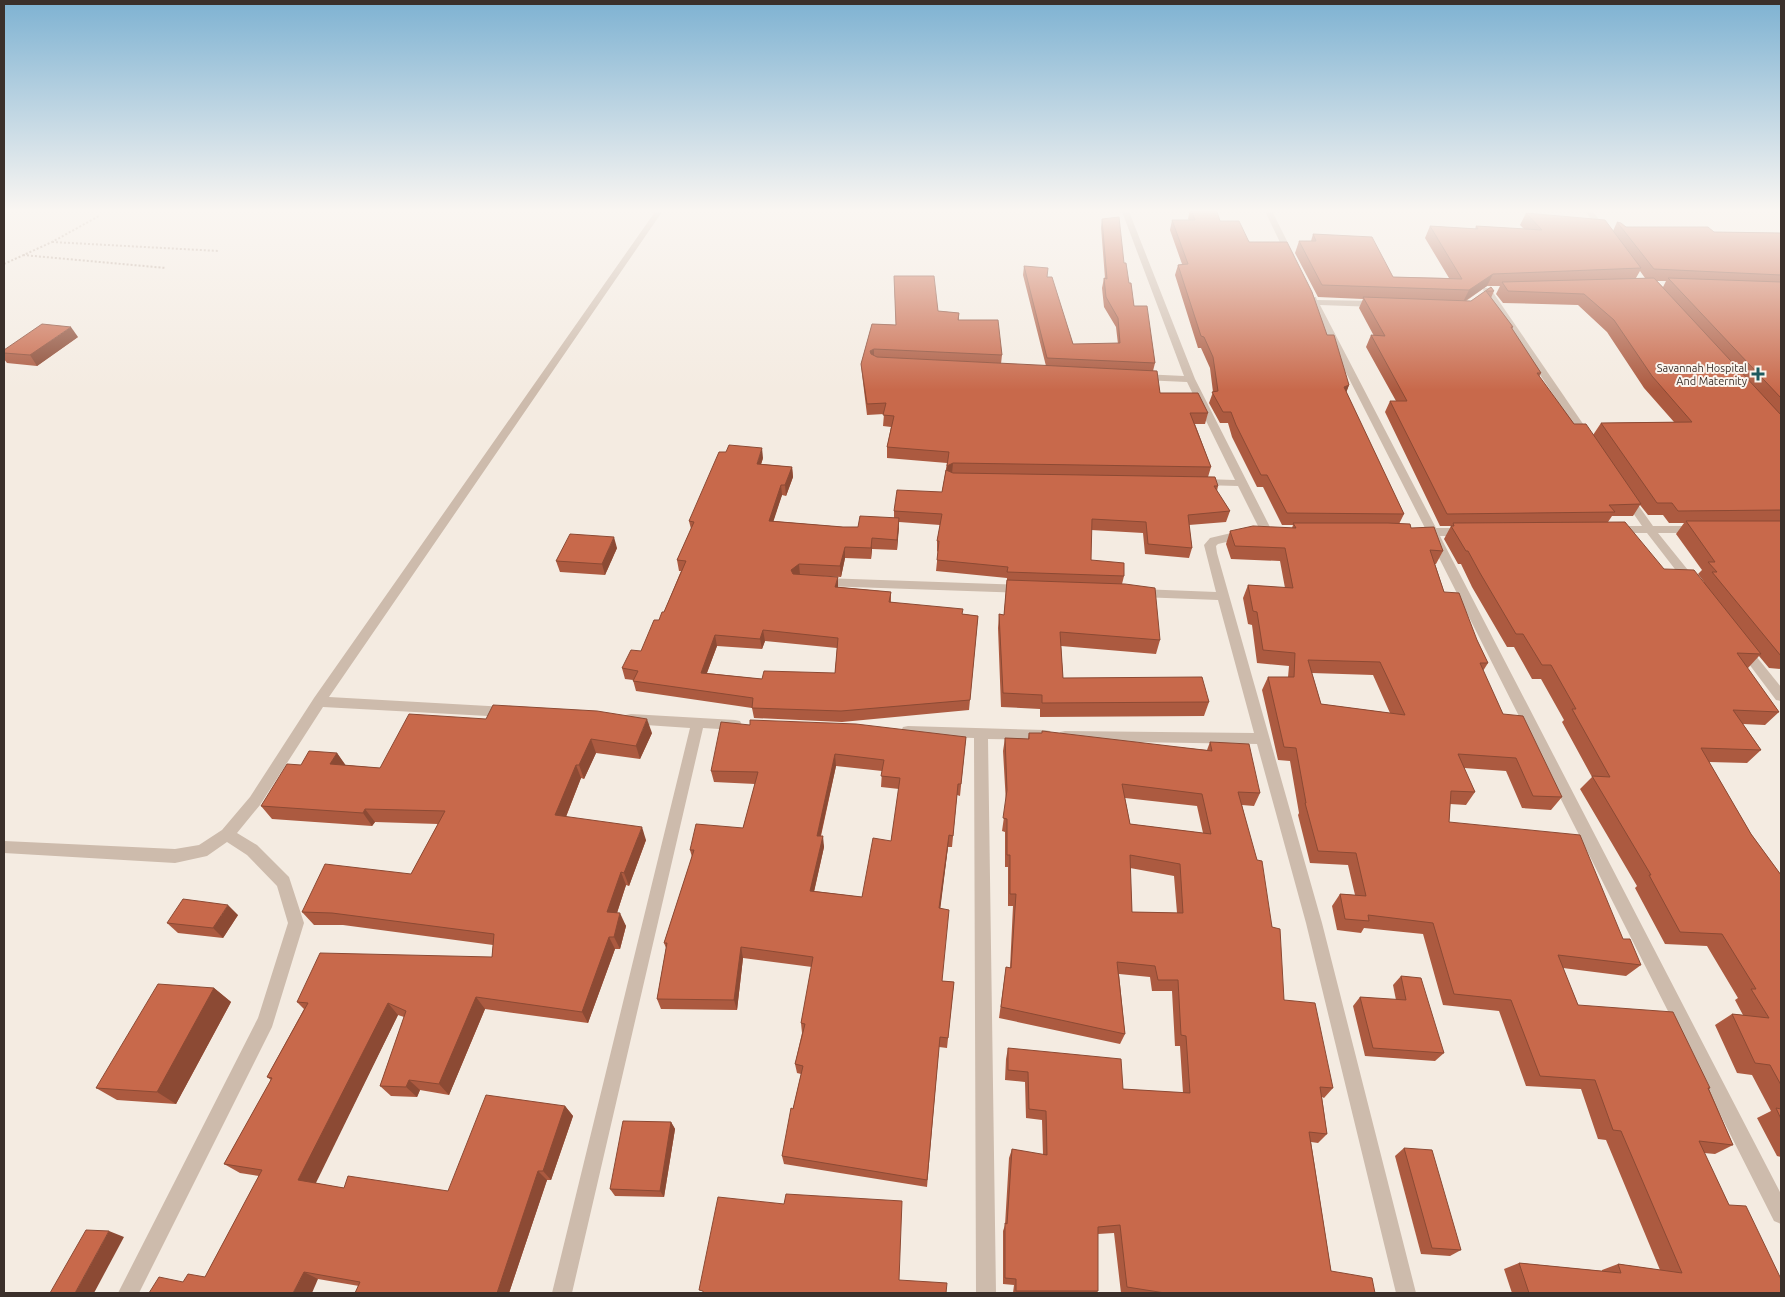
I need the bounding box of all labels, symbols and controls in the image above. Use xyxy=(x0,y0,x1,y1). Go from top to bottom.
place label: Savannah Hospital And Maternity xyxy=(1657,362,1748,387)
marker: Savannah Hospital And Maternity xyxy=(1751,367,1765,381)

